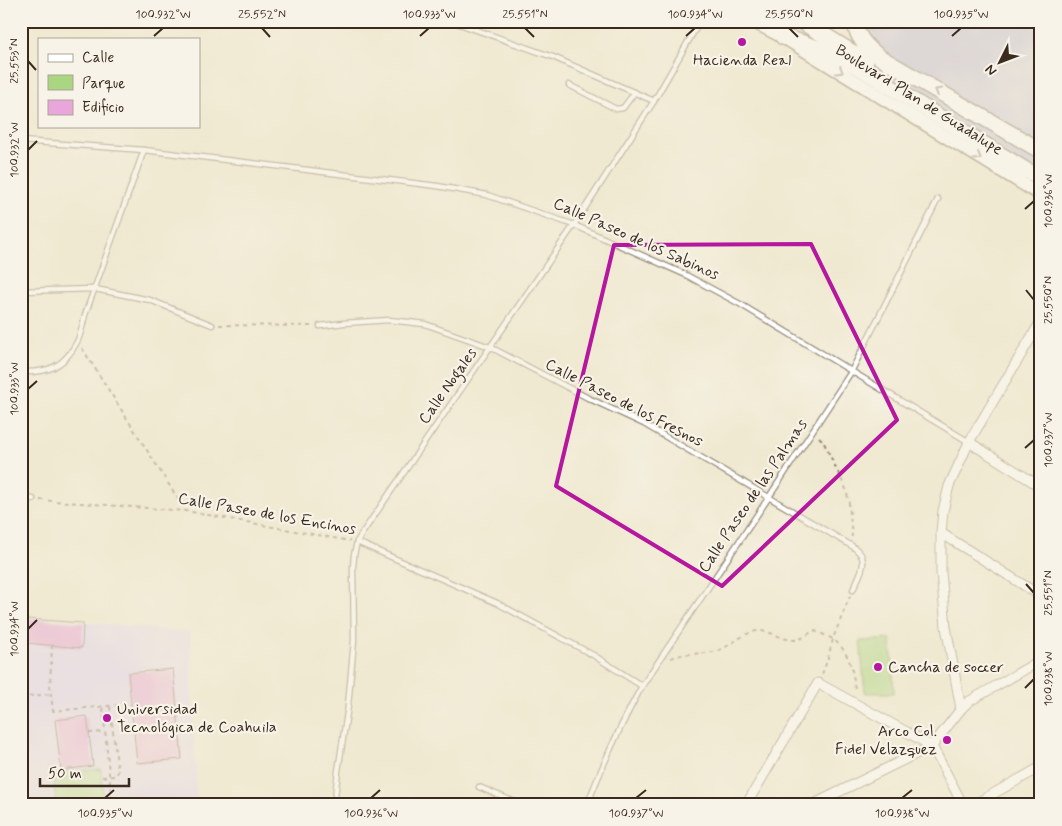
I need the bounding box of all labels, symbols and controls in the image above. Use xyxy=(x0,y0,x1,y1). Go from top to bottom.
text: 100.932°W xyxy=(135,7,191,23)
text: 25.552°N xyxy=(238,7,286,23)
text: 100.933°W xyxy=(402,7,456,23)
text: 25.551°N xyxy=(502,7,548,23)
text: 100.934°W xyxy=(667,7,723,23)
text: 25.550°N xyxy=(765,7,813,23)
text: 100.935°W xyxy=(934,7,989,23)
marker: Hacienda Real xyxy=(736,36,748,48)
text: 25.553°N xyxy=(7,38,23,84)
legend xyxy=(38,38,200,128)
north arrow xyxy=(974,38,1024,88)
street label: Boulevard Plan de Guadalupe xyxy=(831,40,1007,160)
text: Calle xyxy=(82,48,114,68)
place label: Hacienda Real xyxy=(693,50,791,71)
text: N xyxy=(981,61,1001,80)
one-way arrow xyxy=(834,65,843,75)
text: Parque xyxy=(82,74,125,94)
one-way arrow xyxy=(935,88,944,98)
text: Edificio xyxy=(82,98,124,118)
text: 100.932°W xyxy=(7,122,23,178)
one-way arrow xyxy=(973,150,982,160)
text: 100.936°W xyxy=(1041,174,1057,228)
street label: Calle Paseo de los Sabinos xyxy=(550,193,722,285)
text: 25.550°N xyxy=(1041,276,1057,324)
street label: Calle Nogales xyxy=(414,344,483,429)
street label: Calle Paseo de los Fresnos xyxy=(541,354,707,452)
text: 100.933°W xyxy=(7,362,23,416)
text: 100.937°W xyxy=(1041,412,1057,467)
street label: Calle Paseo de las Palmas xyxy=(694,415,812,577)
street label: Calle Paseo de los Encinos xyxy=(176,488,358,540)
text: 25.551°N xyxy=(1041,570,1057,616)
text: 100.934°W xyxy=(7,601,23,657)
text: 100.938°W xyxy=(1041,652,1057,706)
place label: Cancha de soccer xyxy=(888,657,1004,678)
marker: Cancha de soccer xyxy=(872,661,884,673)
place label: Universidad Tecnológica de Coahuila xyxy=(117,699,277,738)
marker: Universidad Tecnológica de Coahuila xyxy=(101,712,113,724)
place label: Arco Col. Fidel Velazquez xyxy=(835,721,937,760)
marker: Arco Col. Fidel Velazquez xyxy=(941,734,953,746)
scale bar xyxy=(40,756,129,788)
text: 50 m xyxy=(48,764,82,784)
text: 100.935°W xyxy=(78,806,133,822)
text: 100.936°W xyxy=(344,806,398,822)
text: 100.937°W xyxy=(609,806,664,822)
text: 100.938°W xyxy=(875,806,929,822)

